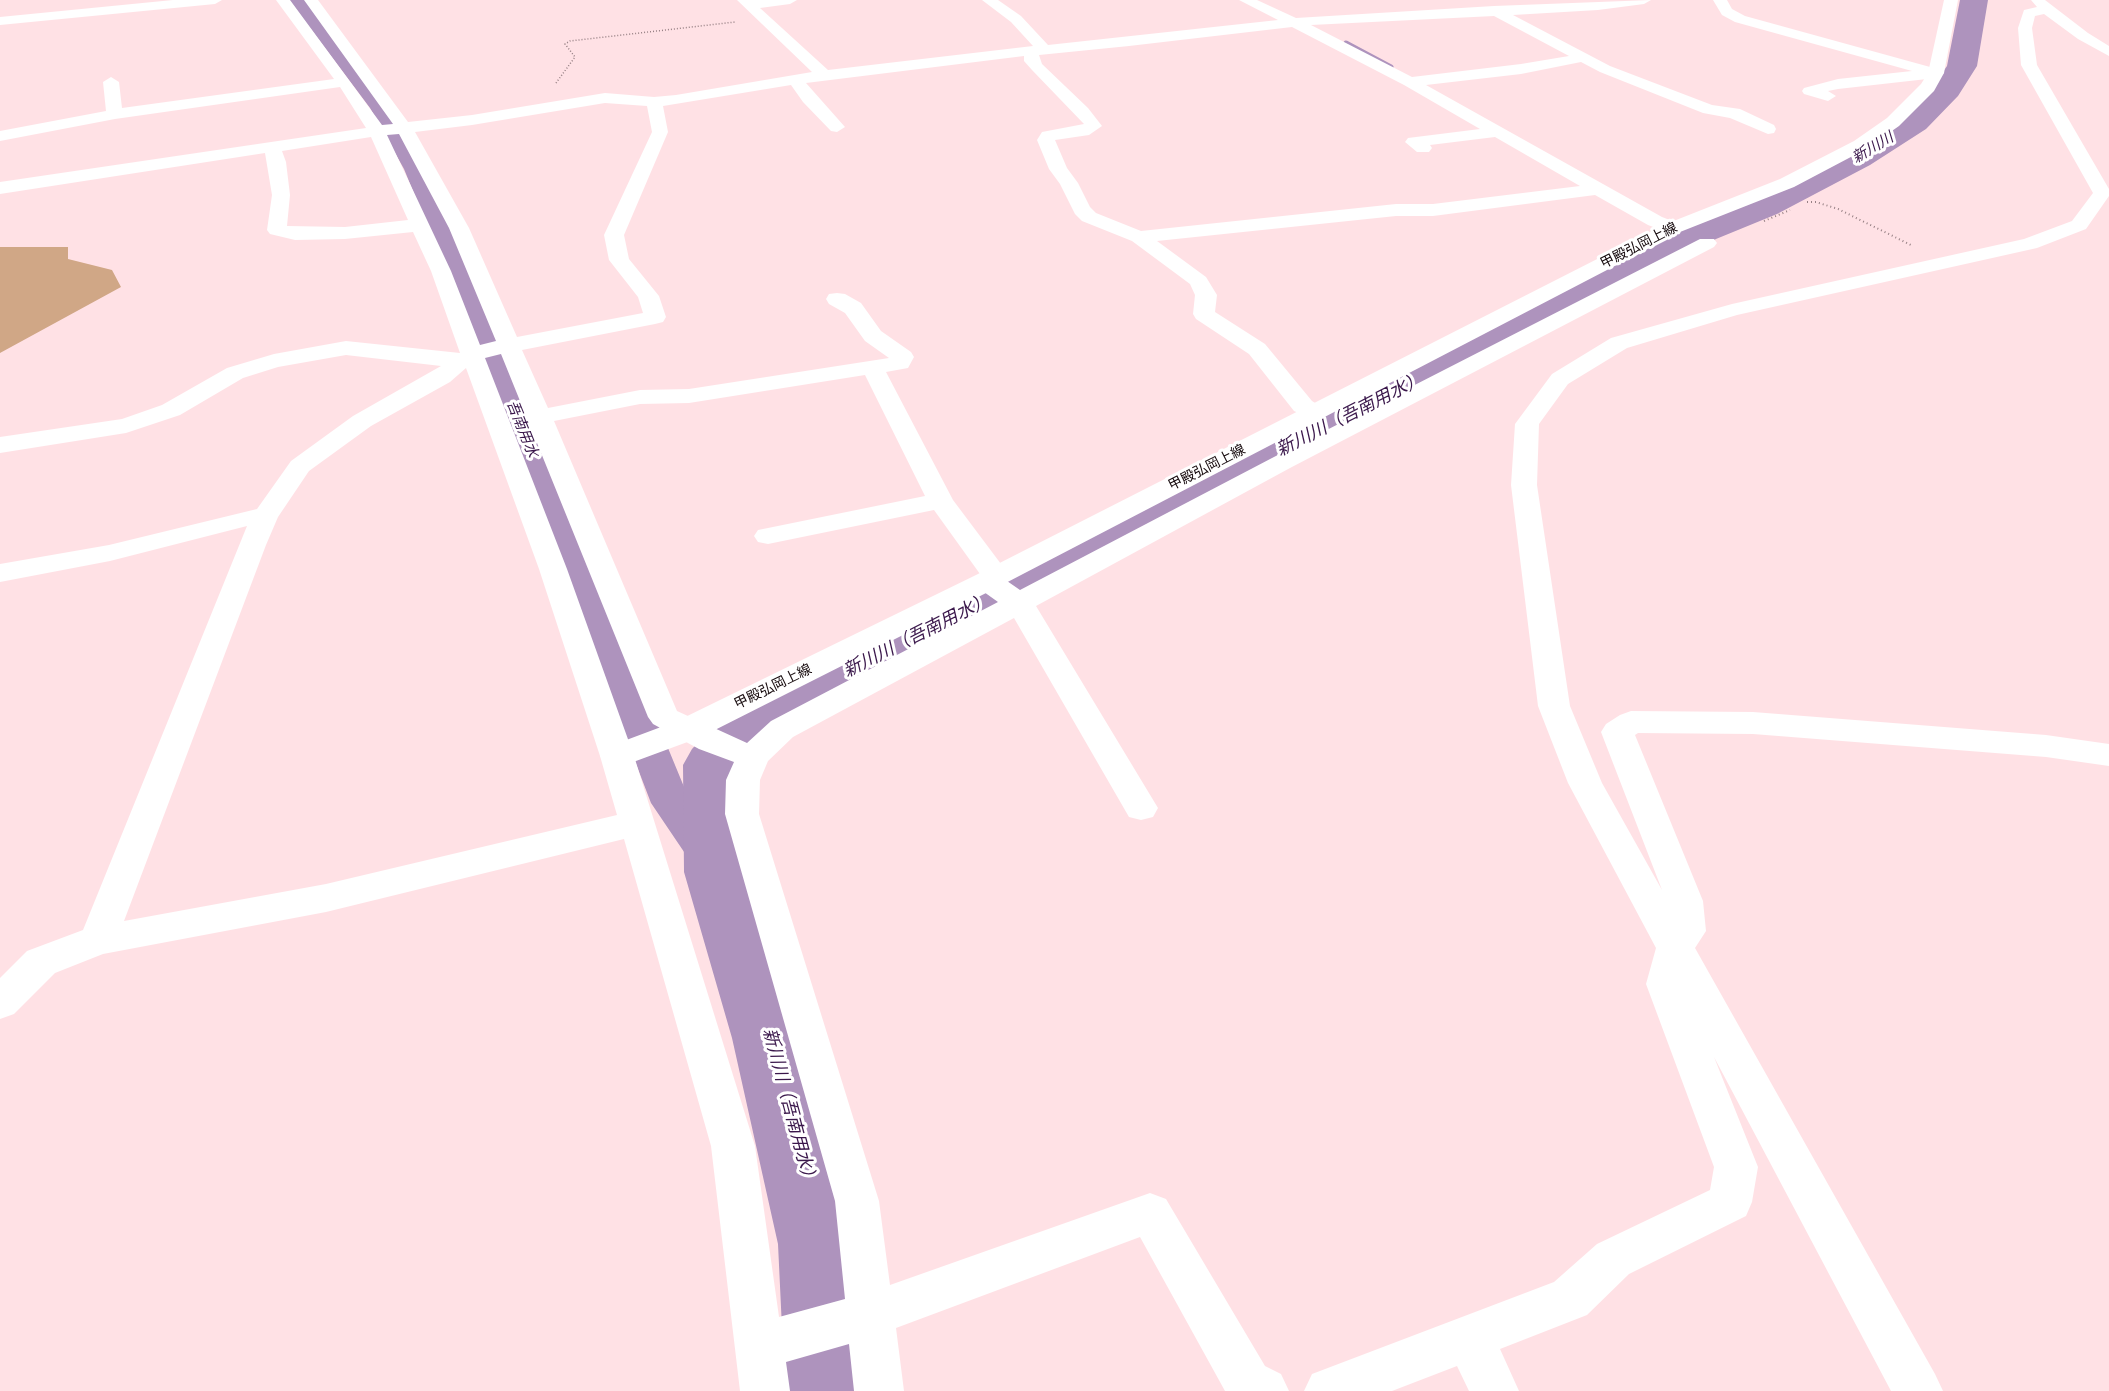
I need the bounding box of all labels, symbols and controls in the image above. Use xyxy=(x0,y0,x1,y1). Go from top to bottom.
water label: 新川川 xyxy=(1849,129,1897,167)
street label: 甲殿弘岡上線 xyxy=(1598,219,1680,273)
water label: 新川川（吾南用水） xyxy=(1273,369,1427,461)
water label: 吾南用水 xyxy=(502,398,542,460)
street label: 甲殿弘岡上線 xyxy=(1166,441,1248,495)
water label: 新川川（吾南用水） xyxy=(840,590,994,682)
street label: 甲殿弘岡上線 xyxy=(732,661,814,713)
water label: 新川川（吾南用水） xyxy=(758,1026,820,1188)

